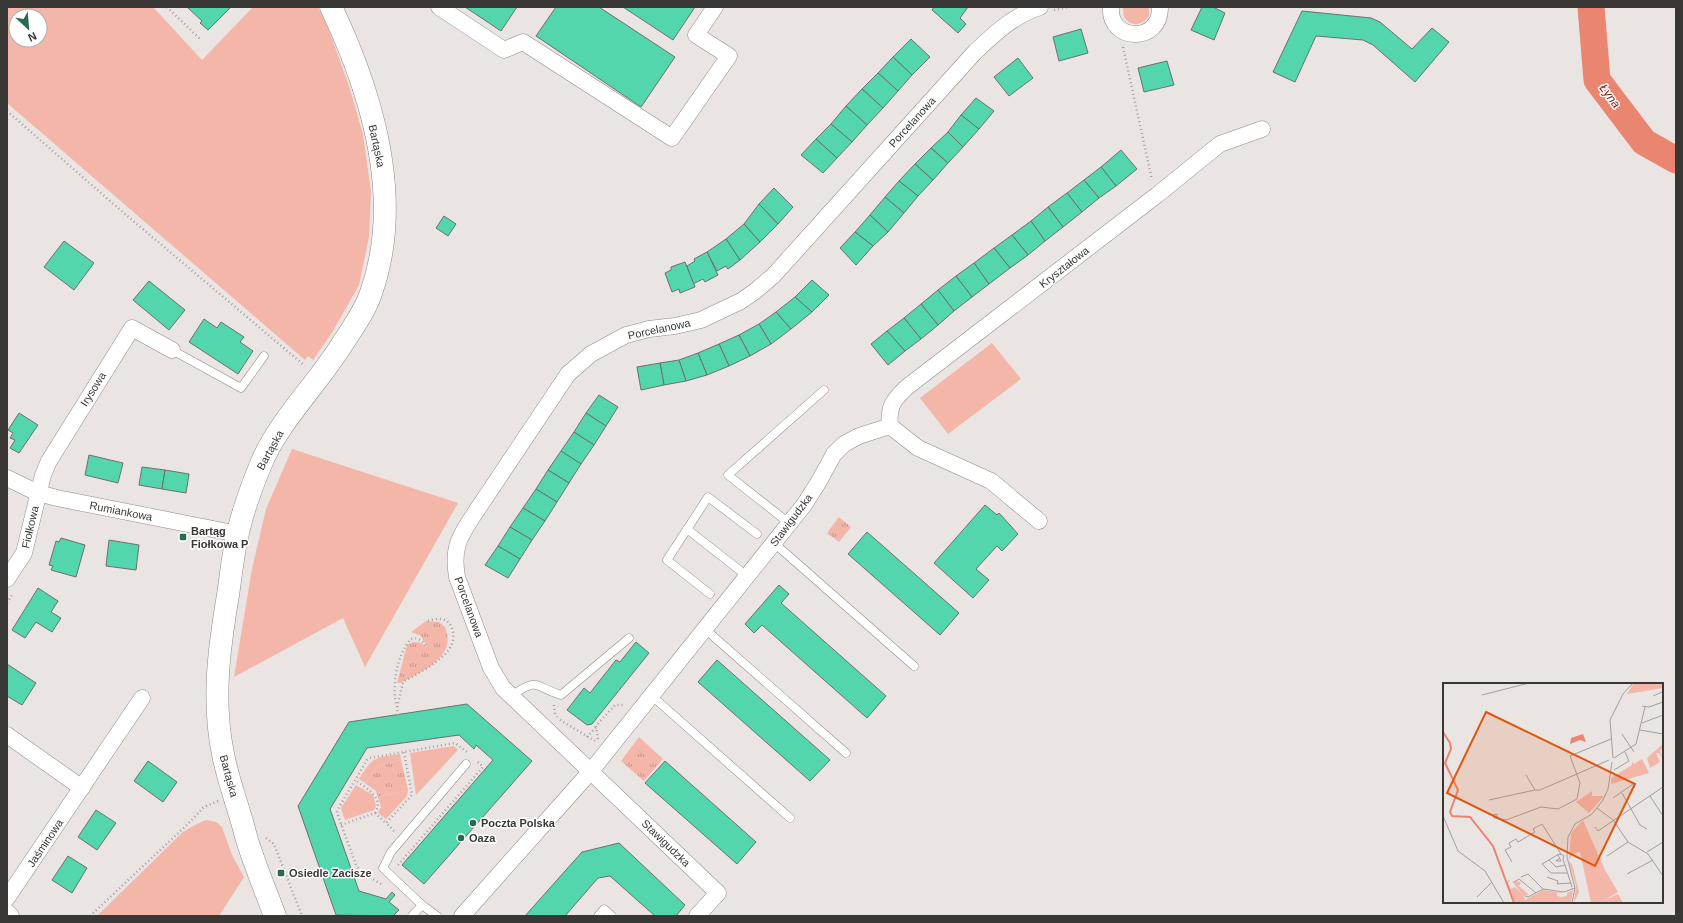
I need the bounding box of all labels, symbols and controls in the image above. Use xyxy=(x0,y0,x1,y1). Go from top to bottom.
north arrow xyxy=(8,8,48,48)
text: N xyxy=(26,30,39,44)
water label: Łyna xyxy=(1597,81,1624,111)
street label: Porcelanowa xyxy=(886,94,938,150)
street label: Bartąska xyxy=(367,124,388,169)
street label: Kryształowa xyxy=(1037,243,1092,290)
street label: Porcelanowa xyxy=(627,316,692,341)
street label: Irysowa xyxy=(78,369,109,408)
street label: Bartąska xyxy=(254,427,286,472)
street label: Stawigudzka xyxy=(767,491,815,549)
street label: Rumiankowa xyxy=(89,499,154,523)
street label: Fiołkowa xyxy=(19,504,41,549)
place label: Bartąg Fiołkowa P xyxy=(191,525,248,550)
marker: Bartąg Fiołkowa P xyxy=(178,532,188,542)
street label: Porcelanowa xyxy=(452,575,486,640)
inset map xyxy=(1443,683,1663,903)
street label: Bartąska xyxy=(218,753,241,799)
street label: Jaśminowa xyxy=(25,816,66,869)
place label: Poczta Polska xyxy=(481,817,556,829)
street label: Stawigudzka xyxy=(639,817,693,870)
marker: Poczta Polska xyxy=(468,818,478,828)
place label: Oaza xyxy=(469,832,496,844)
marker: Oaza xyxy=(456,833,466,843)
place label: Osiedle Zacisze xyxy=(289,867,372,879)
marker: Osiedle Zacisze xyxy=(276,868,286,878)

